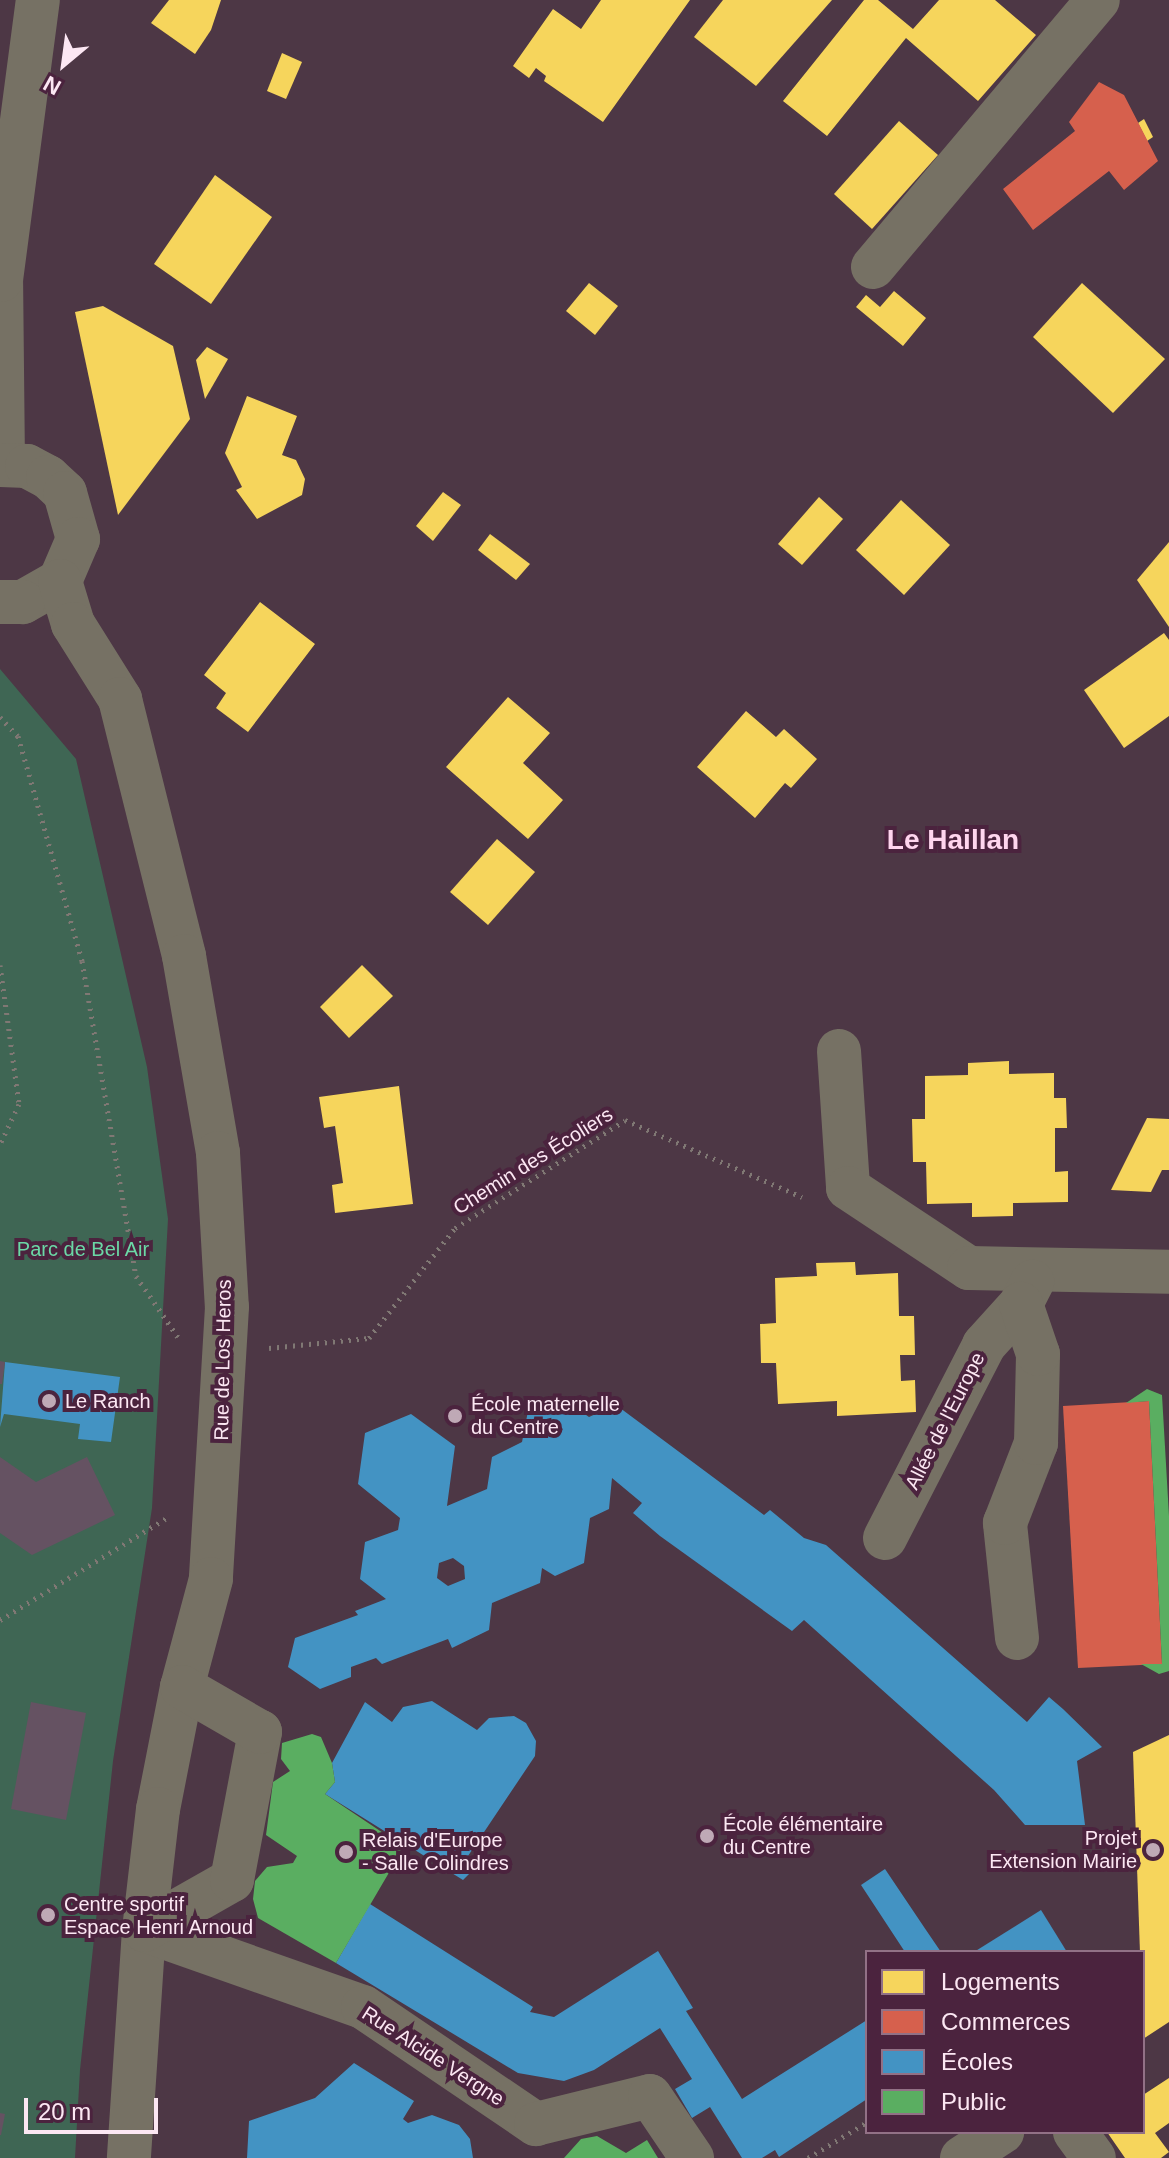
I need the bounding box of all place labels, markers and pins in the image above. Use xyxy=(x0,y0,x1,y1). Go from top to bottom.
place label: Le Ranch xyxy=(65,1389,151,1413)
marker: Le Ranch xyxy=(40,1392,58,1410)
place label: École maternelle du Centre xyxy=(471,1392,620,1439)
marker: École maternelle du Centre xyxy=(446,1407,464,1425)
place label: École élémentaire du Centre xyxy=(723,1812,883,1859)
place label: Projet Extension Mairie xyxy=(989,1826,1137,1873)
marker: École élémentaire du Centre xyxy=(698,1827,716,1845)
place label: Relais d'Europe - Salle Colindres xyxy=(362,1828,509,1875)
marker: Projet Extension Mairie xyxy=(1144,1841,1162,1859)
marker: Relais d'Europe - Salle Colindres xyxy=(337,1843,355,1861)
place label: Centre sportif Espace Henri Arnoud xyxy=(64,1892,254,1939)
marker: Centre sportif Espace Henri Arnoud xyxy=(39,1906,57,1924)

